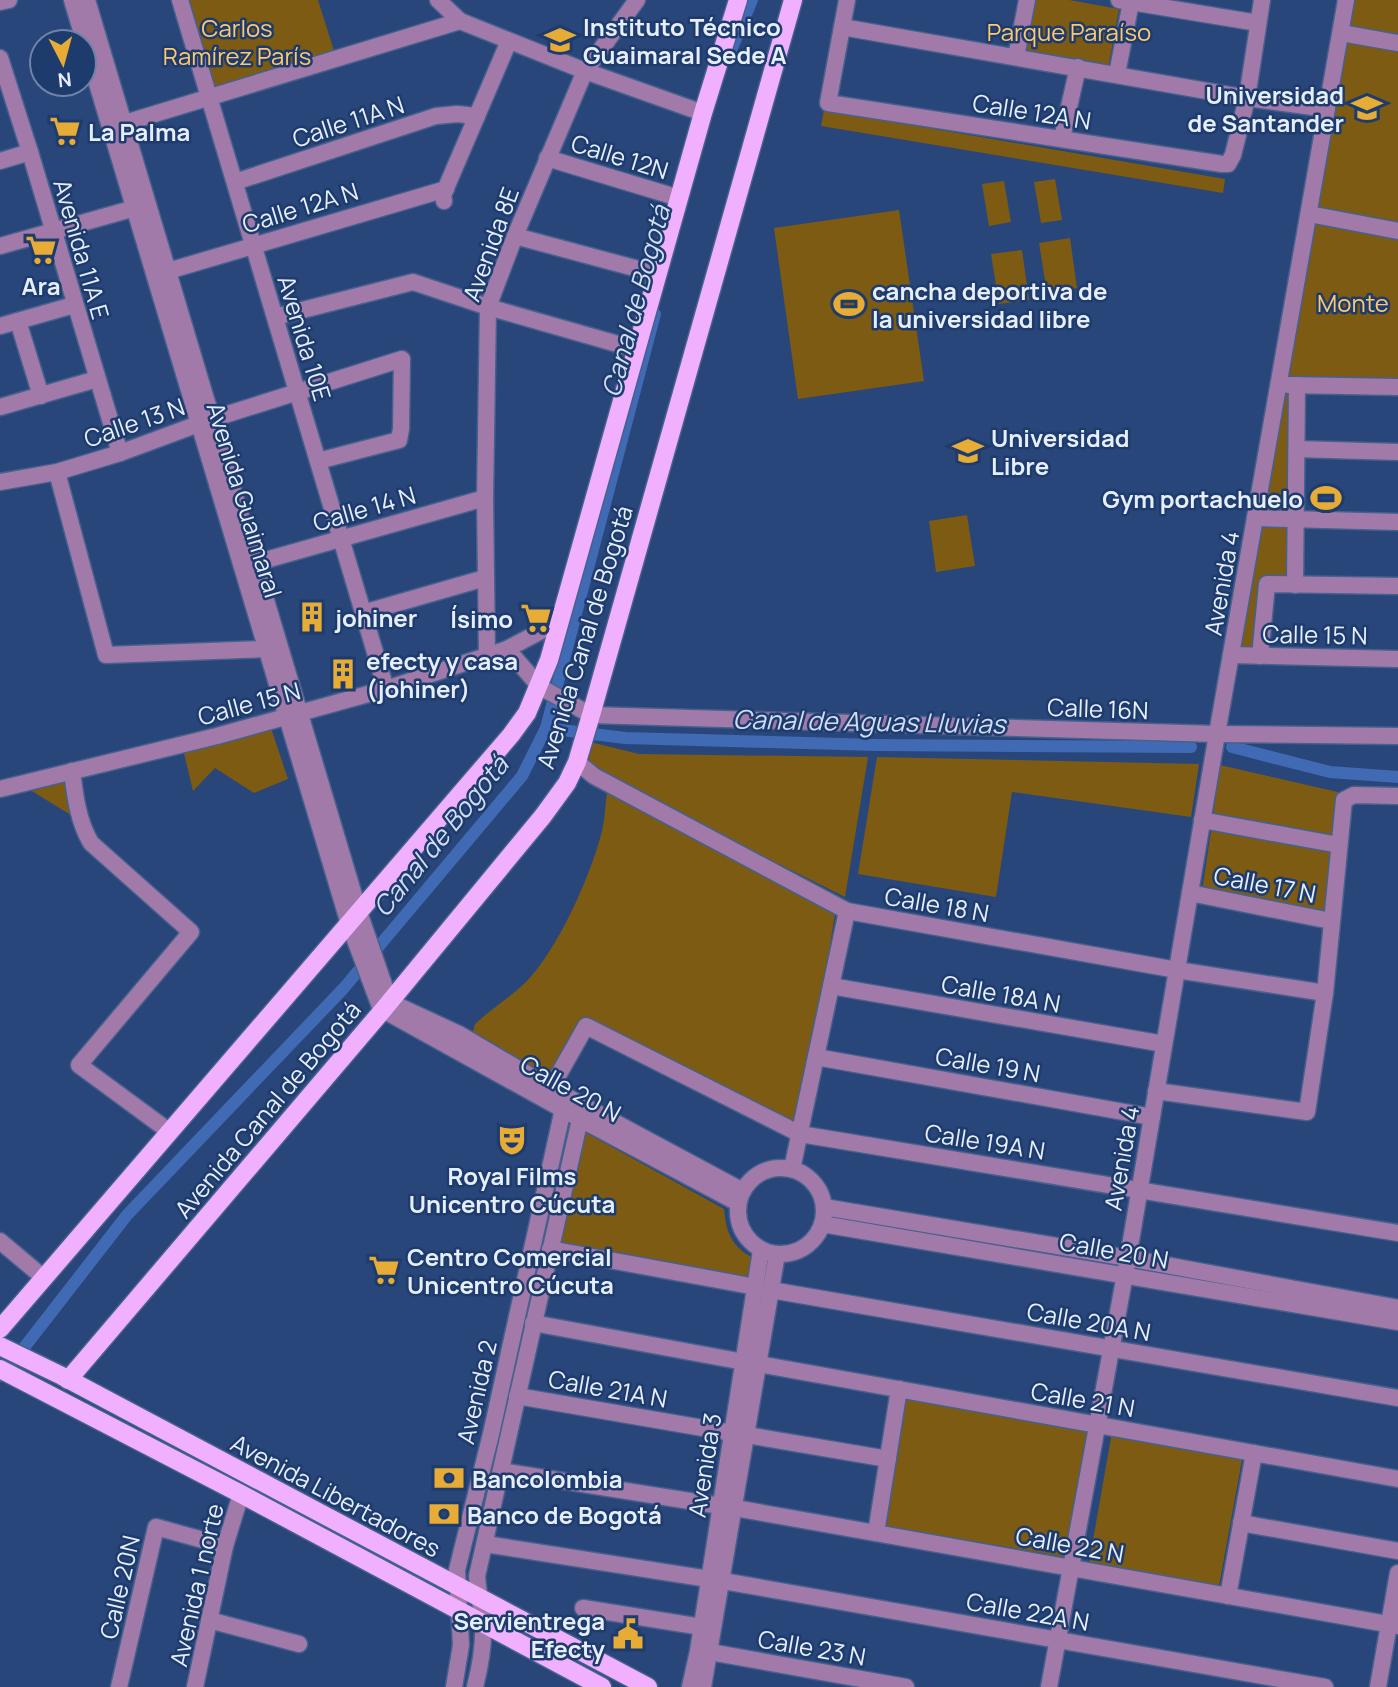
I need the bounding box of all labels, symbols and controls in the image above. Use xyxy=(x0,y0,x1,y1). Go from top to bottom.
place label: Instituto Técnico Guaimaral Sede A xyxy=(583,10,787,71)
park label: Carlos Ramírez París xyxy=(163,11,311,72)
park label: Parque Paraíso xyxy=(987,15,1151,48)
school or university icon: Instituto Técnico Guaimaral Sede A xyxy=(543,23,577,57)
north arrow xyxy=(28,28,98,98)
text: N xyxy=(57,66,73,94)
place label: Universidad de Santander xyxy=(1187,78,1344,139)
street label: Calle 12A N xyxy=(970,85,1094,137)
street label: Calle 11A N xyxy=(288,87,408,155)
school or university icon: Universidad de Santander xyxy=(1350,91,1384,125)
supermarket icon: La Palma xyxy=(48,114,82,148)
place label: La Palma xyxy=(88,115,190,148)
street label: Calle 12N xyxy=(567,126,673,186)
street label: Calle 12A N xyxy=(238,174,362,240)
street label: Avenida 11A E xyxy=(46,175,118,323)
street label: Avenida 8E xyxy=(454,182,526,306)
water label: Canal de Bogotá xyxy=(592,200,678,401)
supermarket icon: Ara xyxy=(24,233,58,267)
place label: Ara xyxy=(21,269,61,302)
street label: Avenida 10E xyxy=(270,271,340,405)
place label: cancha deportiva de la universidad libre xyxy=(872,274,1107,335)
park label: Monte xyxy=(1317,286,1389,319)
sports icon: cancha deportiva de la universidad libre xyxy=(832,287,866,321)
street label: Calle 13 N xyxy=(79,389,189,455)
street label: Avenida Guaimaral xyxy=(200,398,290,602)
place label: Universidad Libre xyxy=(991,421,1130,482)
school or university icon: Universidad Libre xyxy=(951,434,985,468)
street label: Calle 14 N xyxy=(309,478,419,538)
sports icon: Gym portachuelo xyxy=(1309,481,1343,515)
place label: Gym portachuelo xyxy=(1102,482,1303,515)
street label: Avenida Canal de Bogotá xyxy=(528,501,640,773)
street label: Avenida 4 xyxy=(1196,528,1246,638)
building icon: johiner xyxy=(295,600,329,634)
place label: johiner xyxy=(334,601,417,634)
supermarket icon: Ísimo xyxy=(519,601,553,635)
place label: Ísimo xyxy=(450,602,513,635)
street label: Calle 15 N xyxy=(1262,617,1368,651)
place label: efecty y casa (johiner) xyxy=(366,644,518,705)
building icon: efecty y casa (johiner) xyxy=(326,657,360,691)
street label: Calle 15 N xyxy=(194,673,304,733)
street label: Calle 16N xyxy=(1047,690,1149,726)
water label: Canal de Aguas Lluvias xyxy=(732,701,1008,741)
water label: Canal de Bogotá xyxy=(364,747,517,924)
street label: Calle 17 N xyxy=(1211,858,1319,910)
street label: Calle 18 N xyxy=(882,879,992,929)
street label: Calle 18A N xyxy=(939,966,1063,1020)
street label: Avenida Canal de Bogotá xyxy=(166,994,368,1224)
street label: Calle 19 N xyxy=(933,1039,1043,1089)
street label: Calle 20 N xyxy=(515,1047,627,1129)
street label: Avenida 4 xyxy=(1096,1103,1146,1213)
street label: Calle 19A N xyxy=(923,1115,1047,1167)
theatre icon: Royal Films Unicentro Cúcuta xyxy=(495,1123,529,1157)
place label: Royal Films Unicentro Cúcuta xyxy=(409,1159,615,1220)
street label: Calle 20 N xyxy=(1057,1224,1171,1276)
place label: Centro Comercial Unicentro Cúcuta xyxy=(407,1240,614,1301)
supermarket icon: Centro Comercial Unicentro Cúcuta xyxy=(367,1253,401,1287)
street label: Calle 20A N xyxy=(1024,1294,1154,1348)
street label: Avenida 2 xyxy=(448,1337,504,1447)
street label: Calle 21A N xyxy=(546,1361,670,1415)
street label: Calle 21 N xyxy=(1029,1374,1137,1424)
street label: Avenida 3 xyxy=(679,1411,729,1519)
street label: Avenida Libertadores xyxy=(225,1426,447,1564)
bank icon: Bancolombia xyxy=(432,1461,466,1495)
place label: Bancolombia xyxy=(472,1462,623,1495)
bank icon: Banco de Bogotá xyxy=(427,1497,461,1531)
place label: Banco de Bogotá xyxy=(467,1498,662,1531)
street label: Avenida 1 norte xyxy=(161,1500,231,1670)
street label: Calle 22 N xyxy=(1013,1518,1127,1570)
street label: Calle 20N xyxy=(91,1532,147,1642)
street label: Calle 22A N xyxy=(964,1584,1092,1638)
place label: Servientrega Efecty xyxy=(453,1604,606,1665)
public building icon: Servientrega Efecty xyxy=(611,1617,645,1651)
street label: Calle 23 N xyxy=(756,1621,868,1673)

